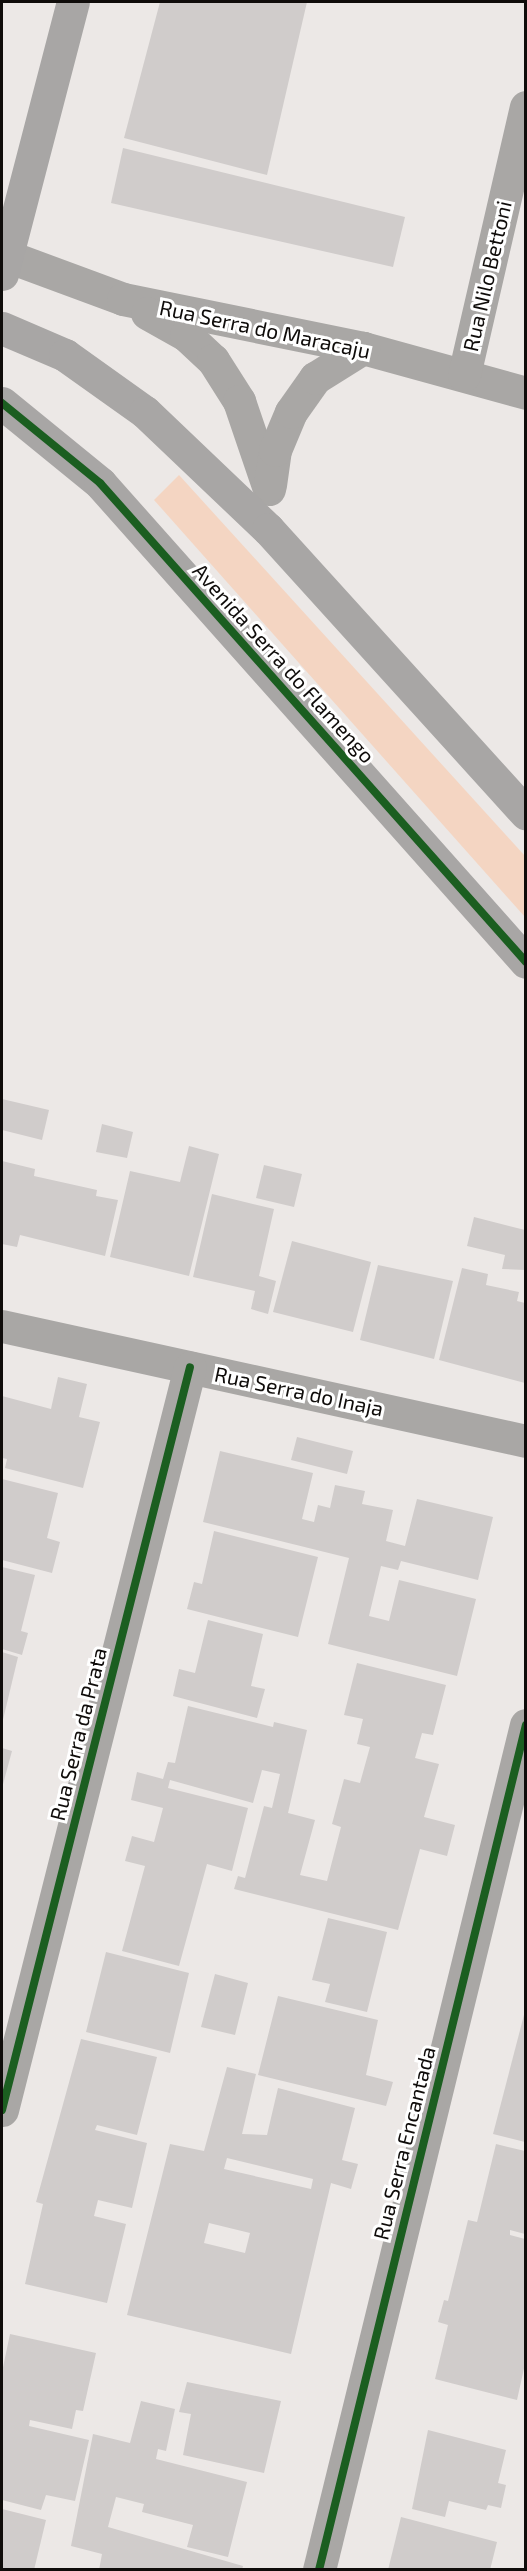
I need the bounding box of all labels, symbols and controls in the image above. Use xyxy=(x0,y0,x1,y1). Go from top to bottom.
street label: Rua Nilo Bettoni xyxy=(457,198,517,354)
street label: Rua Serra do Maracaju xyxy=(157,294,373,364)
street label: Avenida Serra do Flamengo xyxy=(188,558,380,768)
street label: Rua Serra do Inaja xyxy=(212,1361,386,1421)
street label: Rua Serra da Prata xyxy=(44,1645,112,1823)
street label: Rua Serra Encantada xyxy=(368,2044,440,2242)

